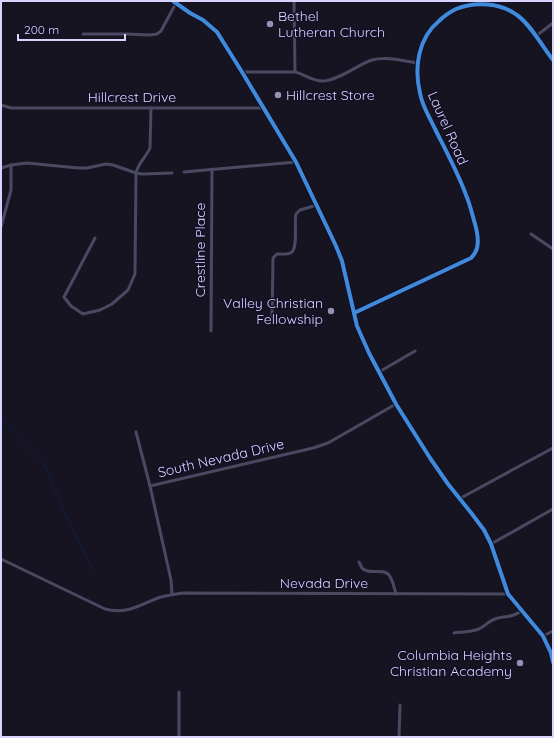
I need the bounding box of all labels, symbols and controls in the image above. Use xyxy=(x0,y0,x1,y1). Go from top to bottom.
place label: Bethel Lutheran Church xyxy=(278,7,385,41)
scale bar xyxy=(18,16,125,42)
marker: Bethel Lutheran Church xyxy=(265,19,275,29)
text: 200 m xyxy=(24,22,59,37)
place label: Hillcrest Store xyxy=(286,86,375,104)
street label: Hillcrest Drive xyxy=(88,88,176,106)
street label: Laurel Road xyxy=(424,88,472,168)
marker: Hillcrest Store xyxy=(273,90,283,100)
street label: Crestline Place xyxy=(191,203,209,297)
place label: Valley Christian Fellowship xyxy=(223,294,323,328)
marker: Valley Christian Fellowship xyxy=(326,306,336,316)
street label: South Nevada Drive xyxy=(156,435,286,481)
street label: Nevada Drive xyxy=(280,574,368,592)
place label: Columbia Heights Christian Academy xyxy=(390,646,512,680)
marker: Columbia Heights Christian Academy xyxy=(515,658,525,668)

